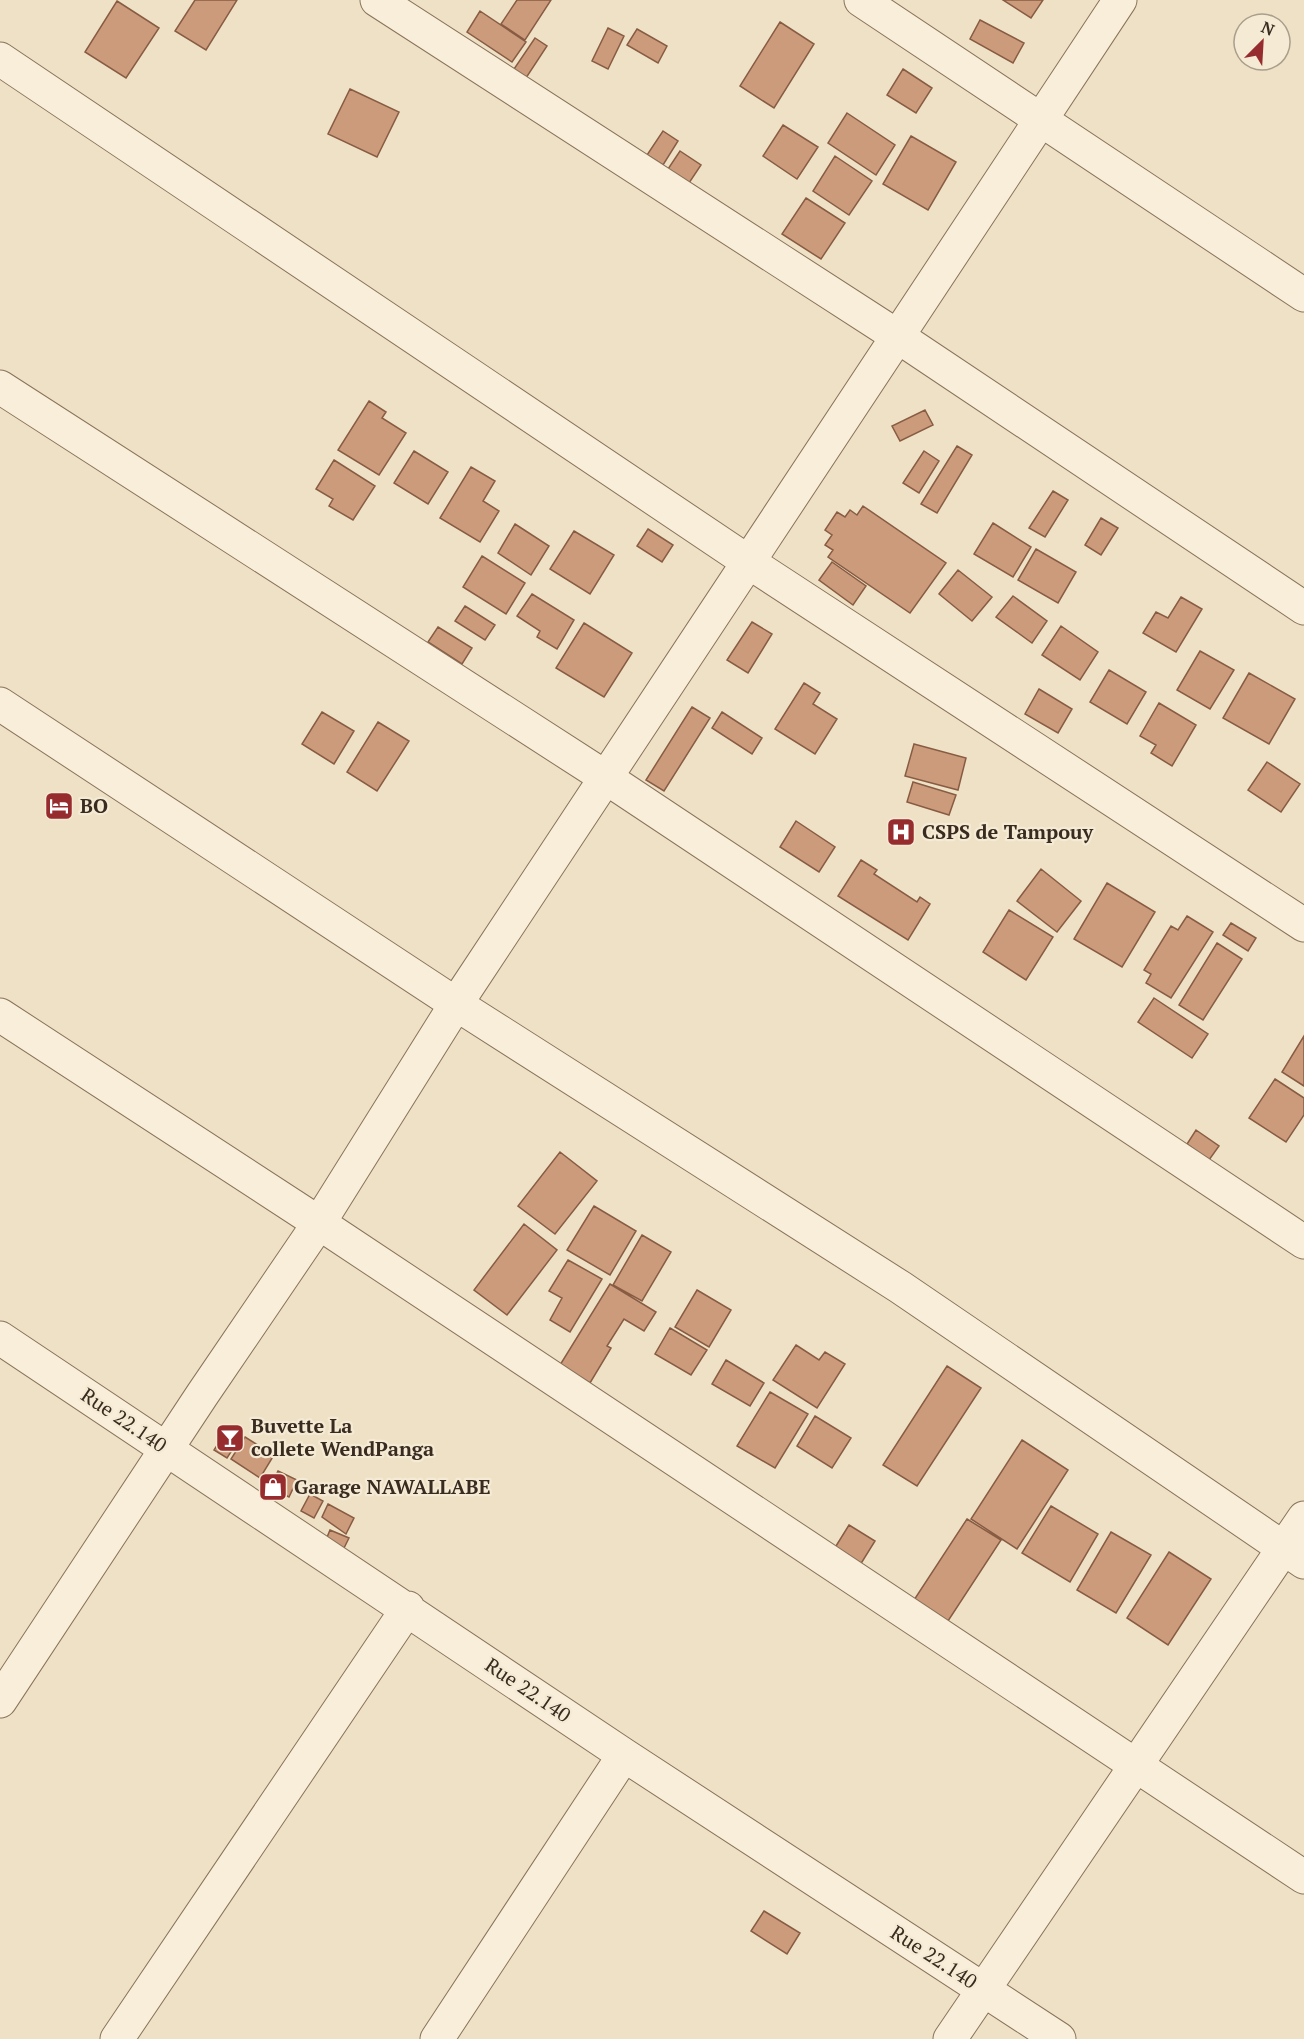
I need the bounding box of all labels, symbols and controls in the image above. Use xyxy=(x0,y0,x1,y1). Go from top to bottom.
north arrow xyxy=(1232,12,1292,72)
text: N xyxy=(1258,16,1278,41)
hotel icon: BO xyxy=(43,790,75,822)
place label: BO xyxy=(80,792,108,819)
hospital icon: CSPS de Tampouy xyxy=(885,816,917,848)
place label: CSPS de Tampouy xyxy=(922,818,1094,845)
street label: Rue 22.140 xyxy=(76,1381,172,1458)
place label: Buvette La collete WendPanga xyxy=(251,1412,434,1462)
bar icon: Buvette La collete WendPanga xyxy=(214,1422,246,1454)
shop icon: Garage NAWALLABE xyxy=(257,1471,289,1503)
place label: Garage NAWALLABE xyxy=(294,1473,491,1500)
street label: Rue 22.140 xyxy=(480,1651,576,1728)
street label: Rue 22.140 xyxy=(886,1919,983,1995)

